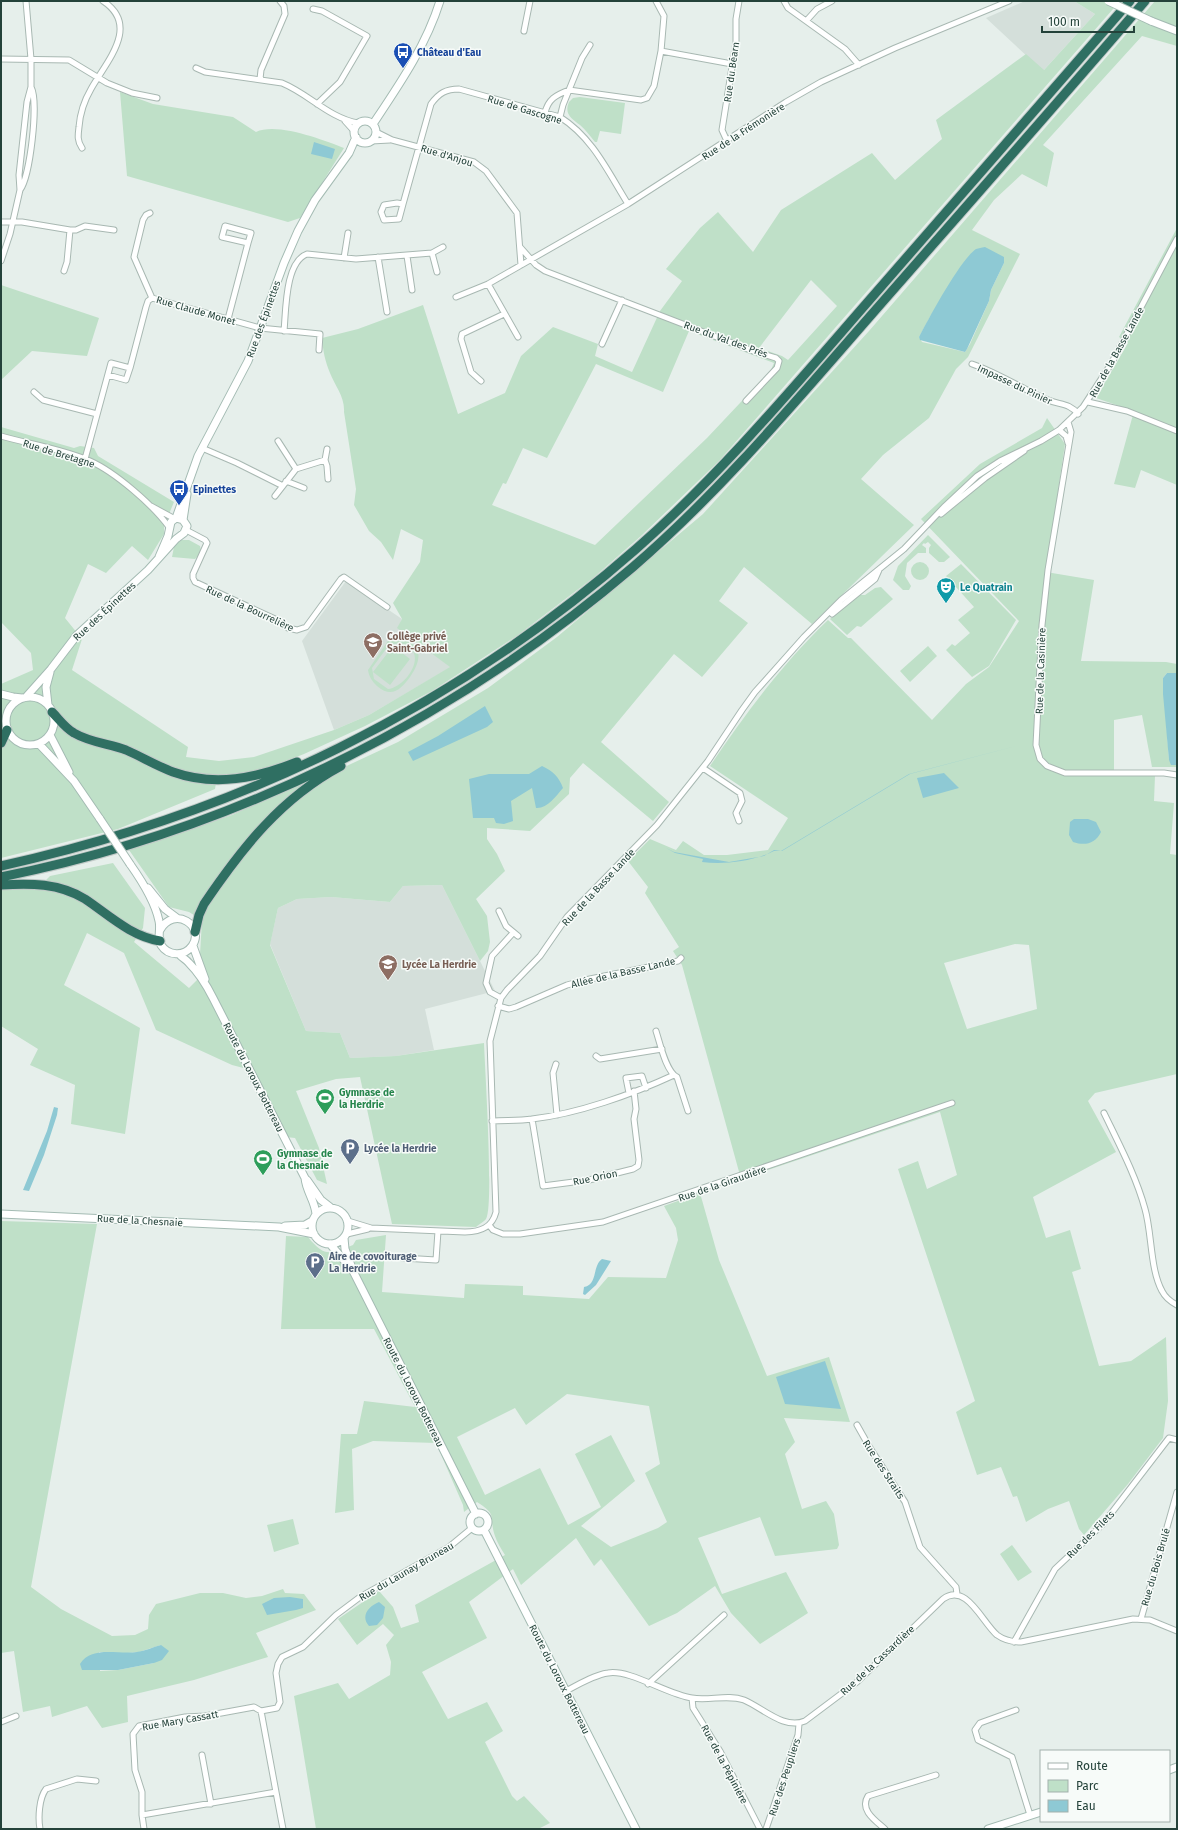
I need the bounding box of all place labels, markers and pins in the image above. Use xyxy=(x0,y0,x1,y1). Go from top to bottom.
bus stop icon: Château d'Eau xyxy=(392,41,414,69)
place label: Château d'Eau xyxy=(417,47,482,59)
bus stop icon: Epinettes xyxy=(168,478,190,506)
place label: Epinettes xyxy=(193,484,236,496)
theatre icon: Le Quatrain xyxy=(935,576,957,604)
place label: Le Quatrain xyxy=(960,582,1013,594)
place label: Collège privé Saint-Gabriel xyxy=(387,630,448,655)
school or university icon: Collège privé Saint-Gabriel xyxy=(362,631,384,659)
school or university icon: Lycée La Herdrie xyxy=(377,953,399,981)
place label: Lycée La Herdrie xyxy=(402,958,477,971)
sports icon: Gymnase de la Herdrie xyxy=(314,1087,336,1115)
place label: Gymnase de la Herdrie xyxy=(339,1087,395,1111)
parking icon: Lycée la Herdrie xyxy=(339,1137,361,1165)
place label: Lycée la Herdrie xyxy=(364,1142,437,1155)
sports icon: Gymnase de la Chesnaie xyxy=(252,1148,274,1176)
place label: Gymnase de la Chesnaie xyxy=(277,1148,333,1172)
parking icon: Aire de covoiturage La Herdrie xyxy=(304,1251,326,1279)
place label: Aire de covoiturage La Herdrie xyxy=(328,1251,417,1275)

